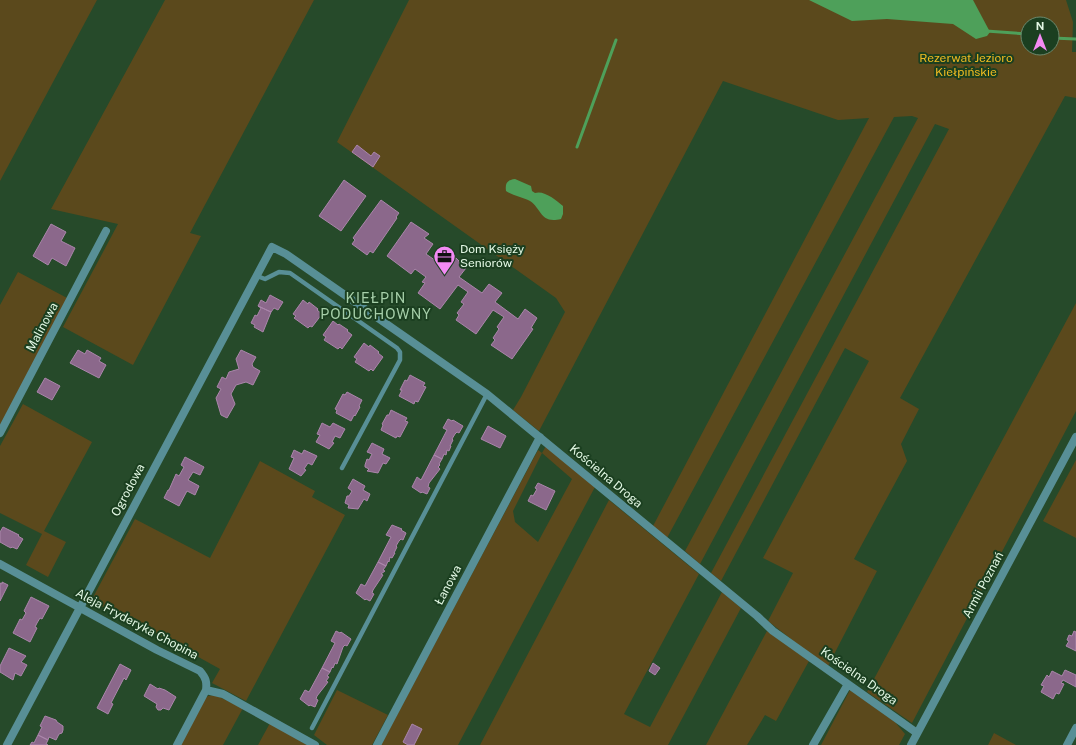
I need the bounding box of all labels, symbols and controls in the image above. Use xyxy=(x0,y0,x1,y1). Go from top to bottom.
north arrow xyxy=(1020,16,1060,56)
text: N xyxy=(1036,20,1044,32)
park label: Rezerwat Jezioro Kiełpińskie xyxy=(919,51,1013,79)
place label: Dom Księży Seniorów xyxy=(460,242,525,270)
office icon: Dom Księży Seniorów xyxy=(431,243,457,276)
district label: KIEŁPIN PODUCHOWNY xyxy=(320,290,432,322)
street label: Malinowa xyxy=(23,300,61,354)
street label: Kościelna Droga xyxy=(567,442,645,510)
street label: Ogrodowa xyxy=(108,461,148,519)
street label: Armii Poznań xyxy=(960,549,1006,620)
street label: Łanowa xyxy=(432,563,464,607)
street label: Aleja Fryderyka Chopina xyxy=(73,586,201,662)
street label: Kościelna Droga xyxy=(818,644,900,708)

